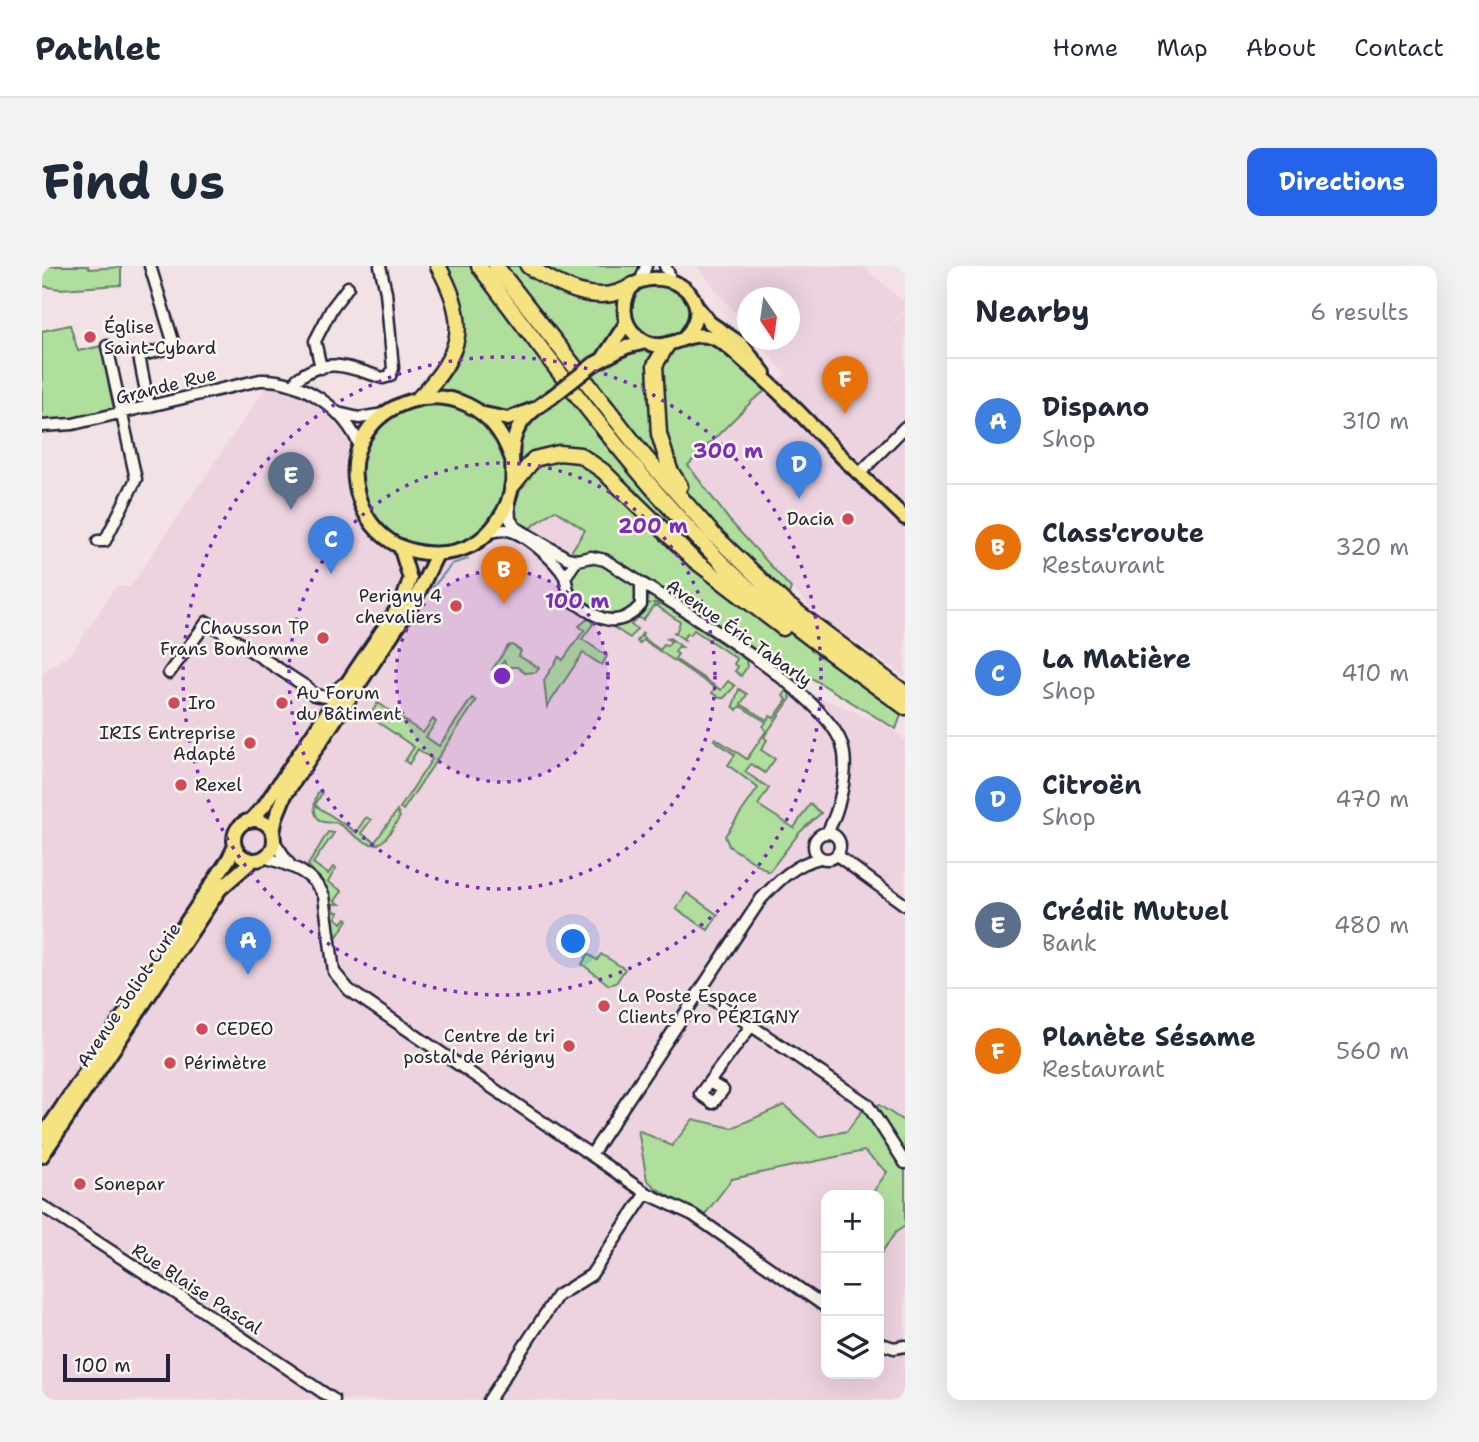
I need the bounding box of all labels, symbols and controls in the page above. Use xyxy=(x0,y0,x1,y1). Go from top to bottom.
text: Pathlet xyxy=(35,26,161,71)
text: Home xyxy=(1052,32,1118,64)
text: Map xyxy=(1156,32,1208,64)
text: About xyxy=(1246,32,1316,64)
text: Contact xyxy=(1354,32,1444,64)
button: Directions xyxy=(1247,148,1437,216)
text: Find us xyxy=(42,149,225,215)
north arrow xyxy=(737,287,800,350)
text: Nearby xyxy=(975,291,1090,332)
text: 6 results xyxy=(1310,297,1409,327)
place label: Église Saint-Cybard xyxy=(104,315,216,360)
marker: Église Saint-Cybard xyxy=(82,329,98,345)
pin: F xyxy=(822,356,868,414)
street label: Grande Rue xyxy=(113,362,219,410)
text: Dispano xyxy=(1042,389,1149,424)
text: A xyxy=(989,406,1007,436)
text: 310 m xyxy=(1341,406,1409,436)
text: Shop xyxy=(1042,424,1096,454)
text: 300 m xyxy=(693,437,763,465)
pin: D xyxy=(776,441,822,499)
pin: E xyxy=(268,452,314,510)
place label: Dacia xyxy=(787,507,834,531)
marker: Dacia xyxy=(840,511,856,527)
text: 200 m xyxy=(618,512,688,540)
text: Class'croute xyxy=(1042,515,1204,550)
pin: C xyxy=(308,516,354,574)
text: B xyxy=(991,532,1005,562)
text: 320 m xyxy=(1335,532,1409,562)
pin: B xyxy=(481,546,527,604)
text: Restaurant xyxy=(1042,550,1165,580)
street label: Avenue Éric Tabarly xyxy=(661,574,817,692)
place label: Perigny 4 chevaliers xyxy=(355,584,442,629)
text: 100 m xyxy=(545,587,609,615)
marker: Perigny 4 chevaliers xyxy=(448,598,464,614)
place label: Chausson TP Frans Bonhomme xyxy=(160,616,309,661)
marker: Chausson TP Frans Bonhomme xyxy=(315,630,331,646)
text: La Matière xyxy=(1042,641,1191,676)
text: C xyxy=(991,658,1005,688)
text: 410 m xyxy=(1341,658,1409,688)
centre of rings xyxy=(490,664,514,688)
text: Shop xyxy=(1042,676,1096,706)
place label: Au Forum du Bâtiment xyxy=(296,681,402,726)
place label: Iro xyxy=(188,691,216,715)
marker: Iro xyxy=(166,695,182,711)
marker: Au Forum du Bâtiment xyxy=(274,695,290,711)
place label: IRIS Entreprise Adapté xyxy=(99,721,236,766)
marker: IRIS Entreprise Adapté xyxy=(242,735,258,751)
text: Citroën xyxy=(1042,767,1142,802)
place label: Rexel xyxy=(195,773,242,797)
marker: Rexel xyxy=(173,777,189,793)
text: D xyxy=(990,784,1006,814)
text: 470 m xyxy=(1335,784,1409,814)
text: Shop xyxy=(1042,802,1096,832)
text: Crédit Mutuel xyxy=(1042,893,1229,928)
text: E xyxy=(990,910,1006,940)
text: 480 m xyxy=(1334,910,1409,940)
pin: A xyxy=(225,917,271,975)
street label: Avenue Joliot Curie xyxy=(72,918,186,1072)
your location xyxy=(556,924,590,958)
text: Bank xyxy=(1042,928,1097,958)
place label: La Poste Espace Clients Pro PÉRIGNY xyxy=(618,984,799,1029)
marker: La Poste Espace Clients Pro PÉRIGNY xyxy=(596,998,612,1014)
place label: CEDEO xyxy=(216,1017,274,1041)
text: Planète Sésame xyxy=(1042,1019,1256,1054)
marker: CEDEO xyxy=(194,1021,210,1037)
place label: Centre de tri postal de Périgny xyxy=(403,1024,555,1069)
text: F xyxy=(991,1036,1005,1066)
text: 560 m xyxy=(1336,1036,1409,1066)
marker: Centre de tri postal de Périgny xyxy=(561,1038,577,1054)
place label: Périmètre xyxy=(184,1051,267,1075)
text: Restaurant xyxy=(1042,1054,1165,1084)
marker: Périmètre xyxy=(162,1055,178,1071)
place label: Sonepar xyxy=(94,1172,165,1196)
marker: Sonepar xyxy=(72,1176,88,1192)
map controls xyxy=(821,1190,884,1379)
button: + xyxy=(821,1190,884,1253)
street label: Rue Blaise Pascal xyxy=(127,1238,267,1340)
button: − xyxy=(821,1253,884,1316)
button: layers xyxy=(821,1316,884,1379)
scale bar xyxy=(63,1351,170,1383)
text: 100 m xyxy=(74,1353,131,1378)

